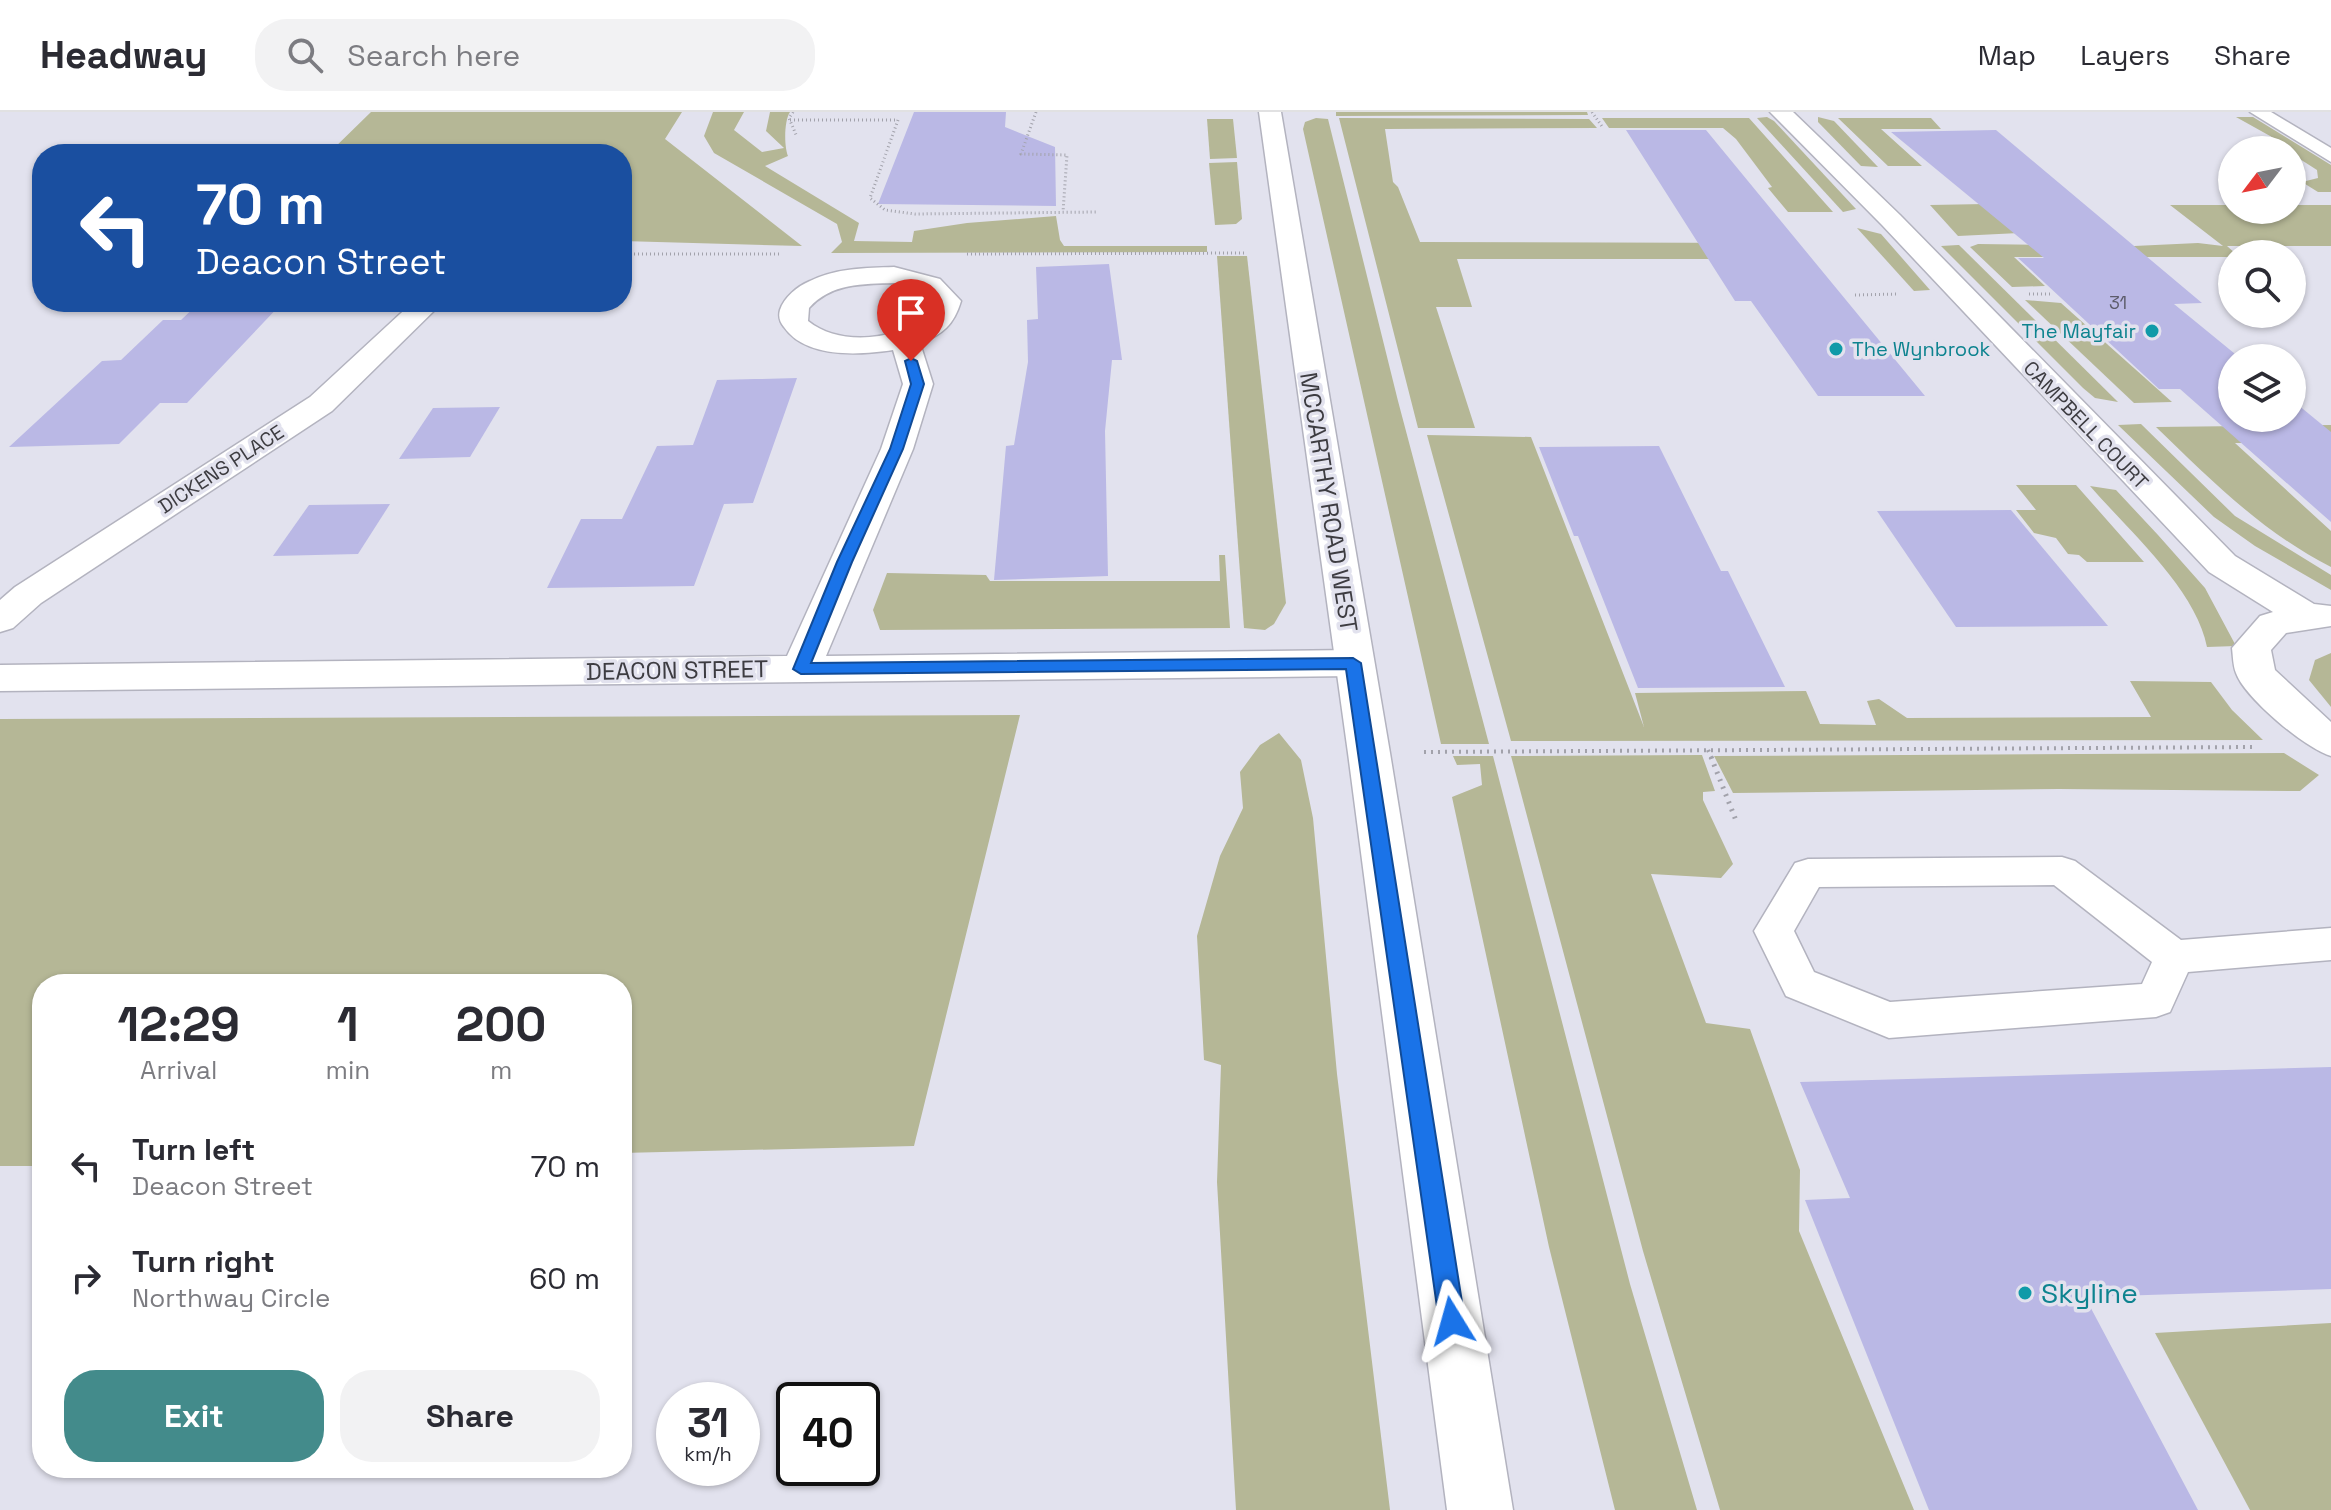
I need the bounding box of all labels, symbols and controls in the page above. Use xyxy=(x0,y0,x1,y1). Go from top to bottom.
search box xyxy=(255,19,815,91)
text: Headway xyxy=(40,31,207,79)
icon: search xyxy=(283,33,327,77)
text: Search here xyxy=(347,36,520,75)
text: Map xyxy=(1978,37,2036,73)
text: Layers xyxy=(2080,37,2170,73)
text: Share xyxy=(2214,37,2291,73)
north arrow xyxy=(2218,136,2306,224)
map controls xyxy=(2218,136,2306,432)
text: 70 m xyxy=(196,169,325,240)
icon: left xyxy=(64,176,168,280)
text: Deacon Street xyxy=(196,239,447,285)
button: search xyxy=(2218,240,2306,328)
pin xyxy=(877,279,945,361)
icon: arrive xyxy=(889,291,933,335)
house number: 31 xyxy=(2109,291,2127,314)
place label: The Mayfair xyxy=(2022,318,2136,344)
marker: The Mayfair xyxy=(2143,322,2161,340)
place label: The Wynbrook xyxy=(1852,336,1991,362)
marker: The Wynbrook xyxy=(1827,340,1845,358)
button: layers xyxy=(2218,344,2306,432)
street label: CAMPBELL COURT xyxy=(2018,355,2154,495)
street label: MCCARTHY ROAD WEST xyxy=(1293,370,1365,634)
street label: DICKENS PLACE xyxy=(153,419,289,519)
street label: DEACON STREET xyxy=(586,653,768,687)
text: 12:29 xyxy=(118,994,240,1055)
text: 1 xyxy=(337,994,359,1055)
text: 200 xyxy=(456,994,546,1055)
text: Arrival xyxy=(140,1053,217,1087)
text: min xyxy=(326,1053,370,1087)
text: m xyxy=(490,1053,512,1087)
text: Turn left xyxy=(132,1130,255,1169)
icon: left xyxy=(64,1144,108,1188)
text: 70 m xyxy=(531,1147,600,1186)
text: Deacon Street xyxy=(132,1169,313,1203)
text: Turn right xyxy=(132,1242,275,1281)
icon: right xyxy=(64,1256,108,1300)
text: 60 m xyxy=(529,1259,600,1298)
place label: Skyline xyxy=(2041,1275,2138,1311)
position arrow xyxy=(1410,1279,1494,1363)
text: Northway Circle xyxy=(132,1281,330,1315)
marker: Skyline xyxy=(2016,1284,2034,1302)
button: Exit xyxy=(64,1370,324,1462)
button: Share xyxy=(340,1370,600,1462)
speed limit sign: 40 xyxy=(776,1382,880,1486)
text: 31 xyxy=(687,1398,729,1449)
text: km/h xyxy=(684,1441,732,1467)

